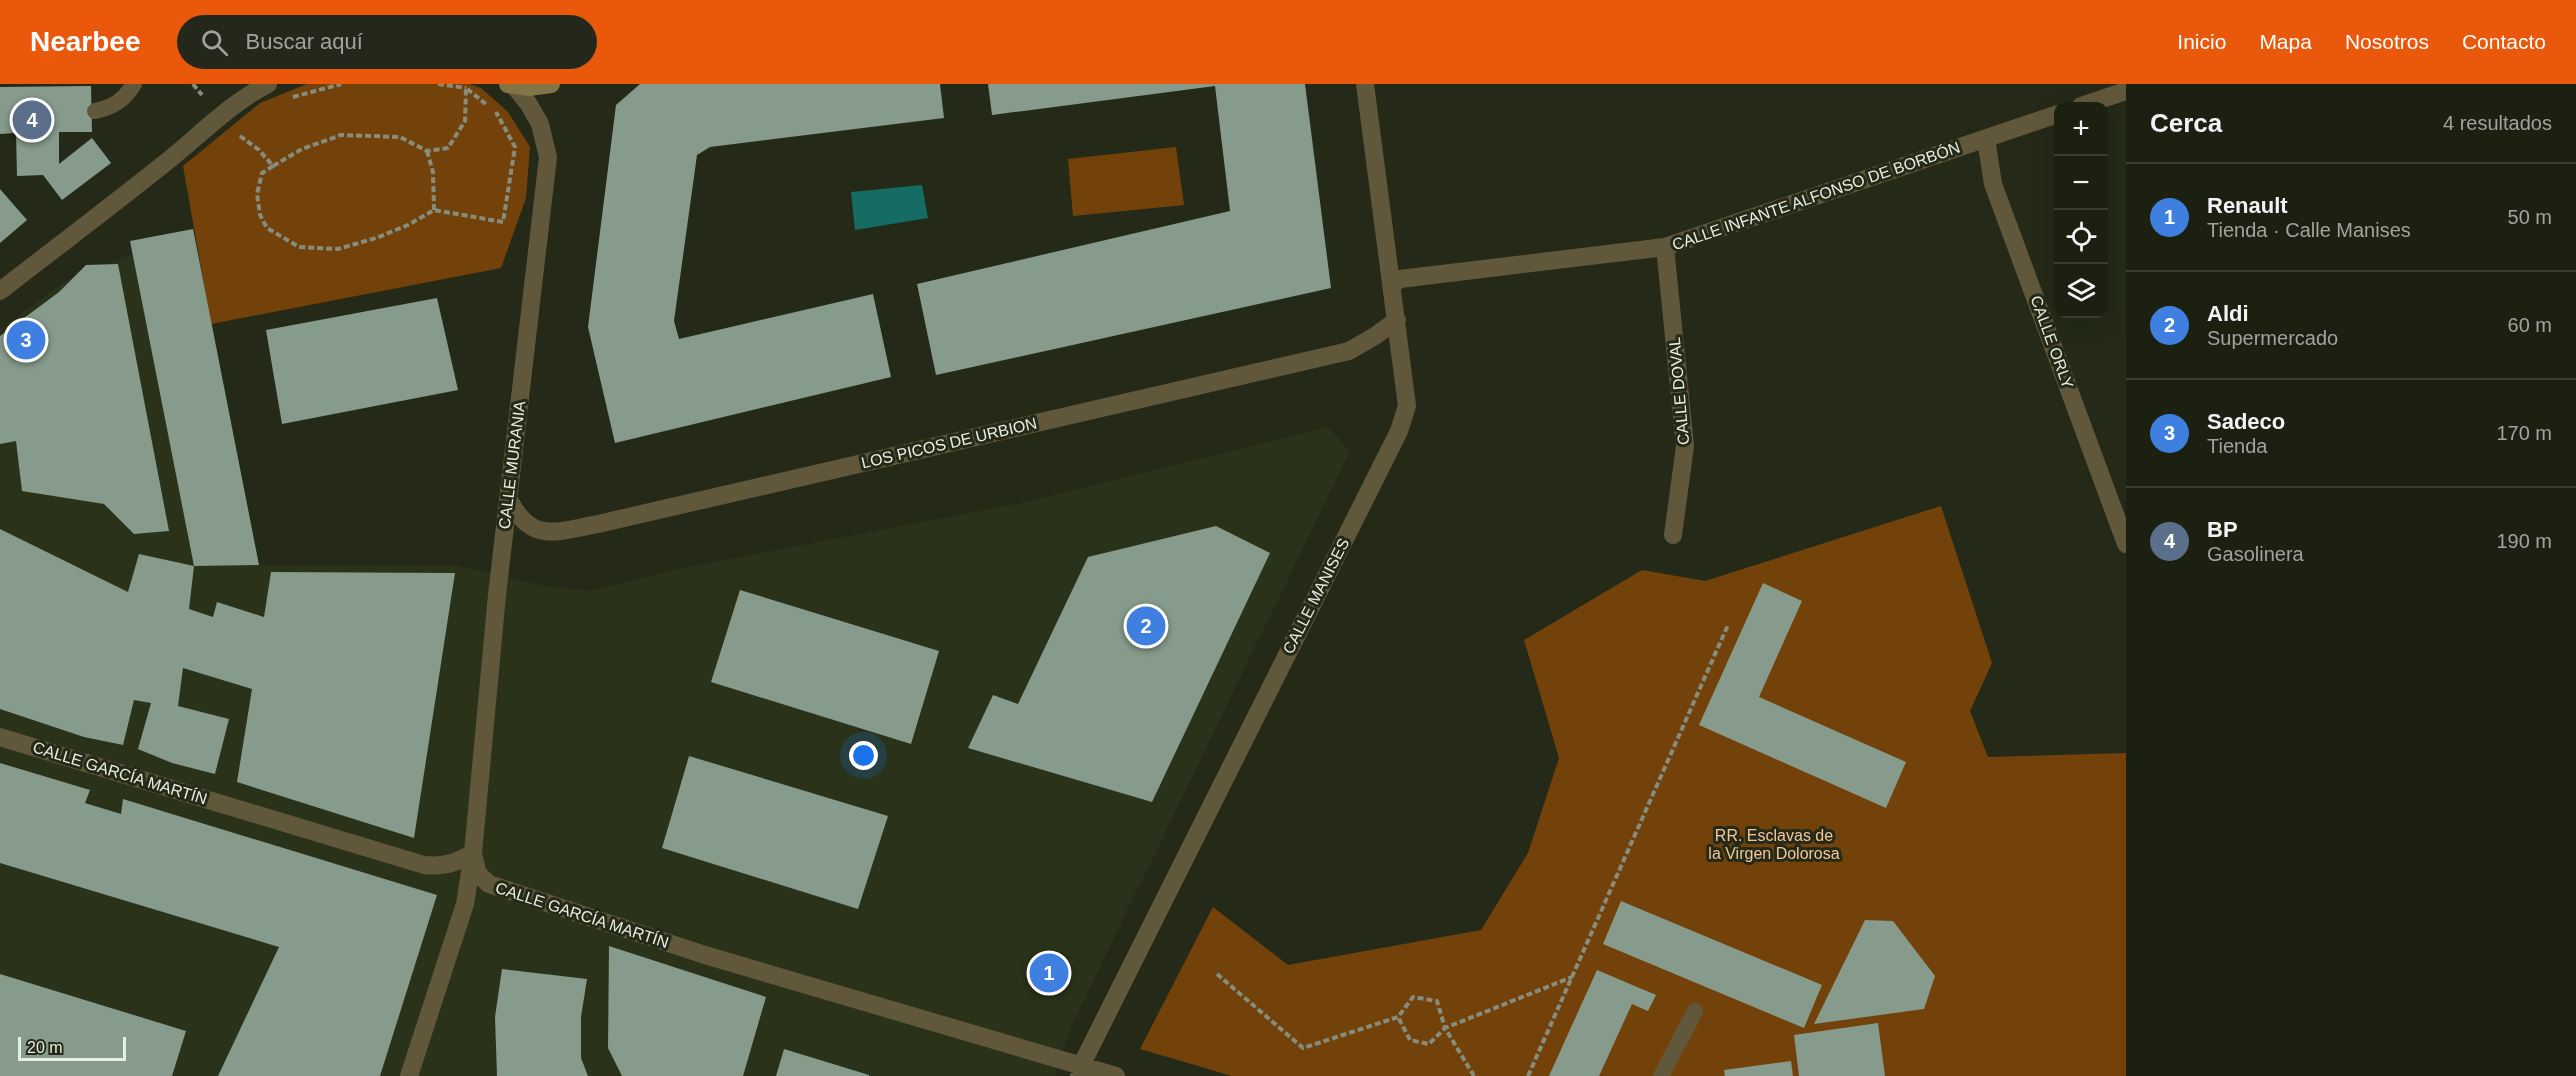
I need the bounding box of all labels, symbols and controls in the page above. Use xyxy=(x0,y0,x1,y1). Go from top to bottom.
search box xyxy=(177,15,597,69)
text: Nearbee xyxy=(30,26,141,57)
icon: search xyxy=(198,26,231,59)
text: Buscar aquí xyxy=(246,29,363,54)
text: Inicio xyxy=(2177,30,2226,53)
text: Mapa xyxy=(2259,30,2312,53)
text: Nosotros xyxy=(2345,30,2429,53)
text: Contacto xyxy=(2462,30,2546,53)
pin: 4 xyxy=(12,98,51,142)
map controls xyxy=(2054,102,2108,318)
button: + xyxy=(2054,102,2108,156)
text: Cerca xyxy=(2150,108,2222,138)
text: 4 resultados xyxy=(2443,112,2552,134)
street label: CALLE INFANTE ALFONSO DE BORBÓN xyxy=(1670,138,1962,253)
button: − xyxy=(2054,156,2108,210)
text: Renault xyxy=(2207,193,2288,218)
text: 1 xyxy=(2164,206,2175,228)
text: 50 m xyxy=(2508,206,2552,228)
button: locate xyxy=(2054,210,2108,264)
text: Tienda · Calle Manises xyxy=(2207,219,2411,241)
button: layers xyxy=(2054,264,2108,318)
street label: CALLE ORLY xyxy=(2027,293,2077,391)
text: Aldi xyxy=(2207,301,2249,326)
text: 2 xyxy=(2164,314,2175,336)
text: 60 m xyxy=(2508,314,2552,336)
pin: 3 xyxy=(6,318,46,362)
text: Supermercado xyxy=(2207,327,2338,349)
street label: CALLE DOVAL xyxy=(1666,336,1692,446)
street label: CALLE MURANIA xyxy=(496,400,528,530)
text: Sadeco xyxy=(2207,409,2285,434)
street label: LOS PICOS DE URBION xyxy=(860,415,1038,471)
text: 3 xyxy=(2164,422,2175,444)
text: 170 m xyxy=(2496,422,2552,444)
text: Tienda xyxy=(2207,435,2267,457)
text: BP xyxy=(2207,517,2238,542)
text: 4 xyxy=(2164,530,2175,552)
text: 190 m xyxy=(2496,530,2552,552)
street label: CALLE MANISES xyxy=(1280,535,1352,657)
text: Gasolinera xyxy=(2207,543,2304,565)
pin: 2 xyxy=(1126,604,1166,648)
street label: CALLE GARCÍA MARTÍN xyxy=(31,737,209,808)
your location xyxy=(849,741,878,770)
park label: RR. Esclavas de la Virgen Dolorosa xyxy=(1708,827,1840,862)
street label: CALLE GARCÍA MARTÍN xyxy=(493,878,671,951)
pin: 1 xyxy=(1030,950,1068,996)
scale bar xyxy=(18,1034,126,1062)
text: 20 m xyxy=(27,1039,63,1056)

